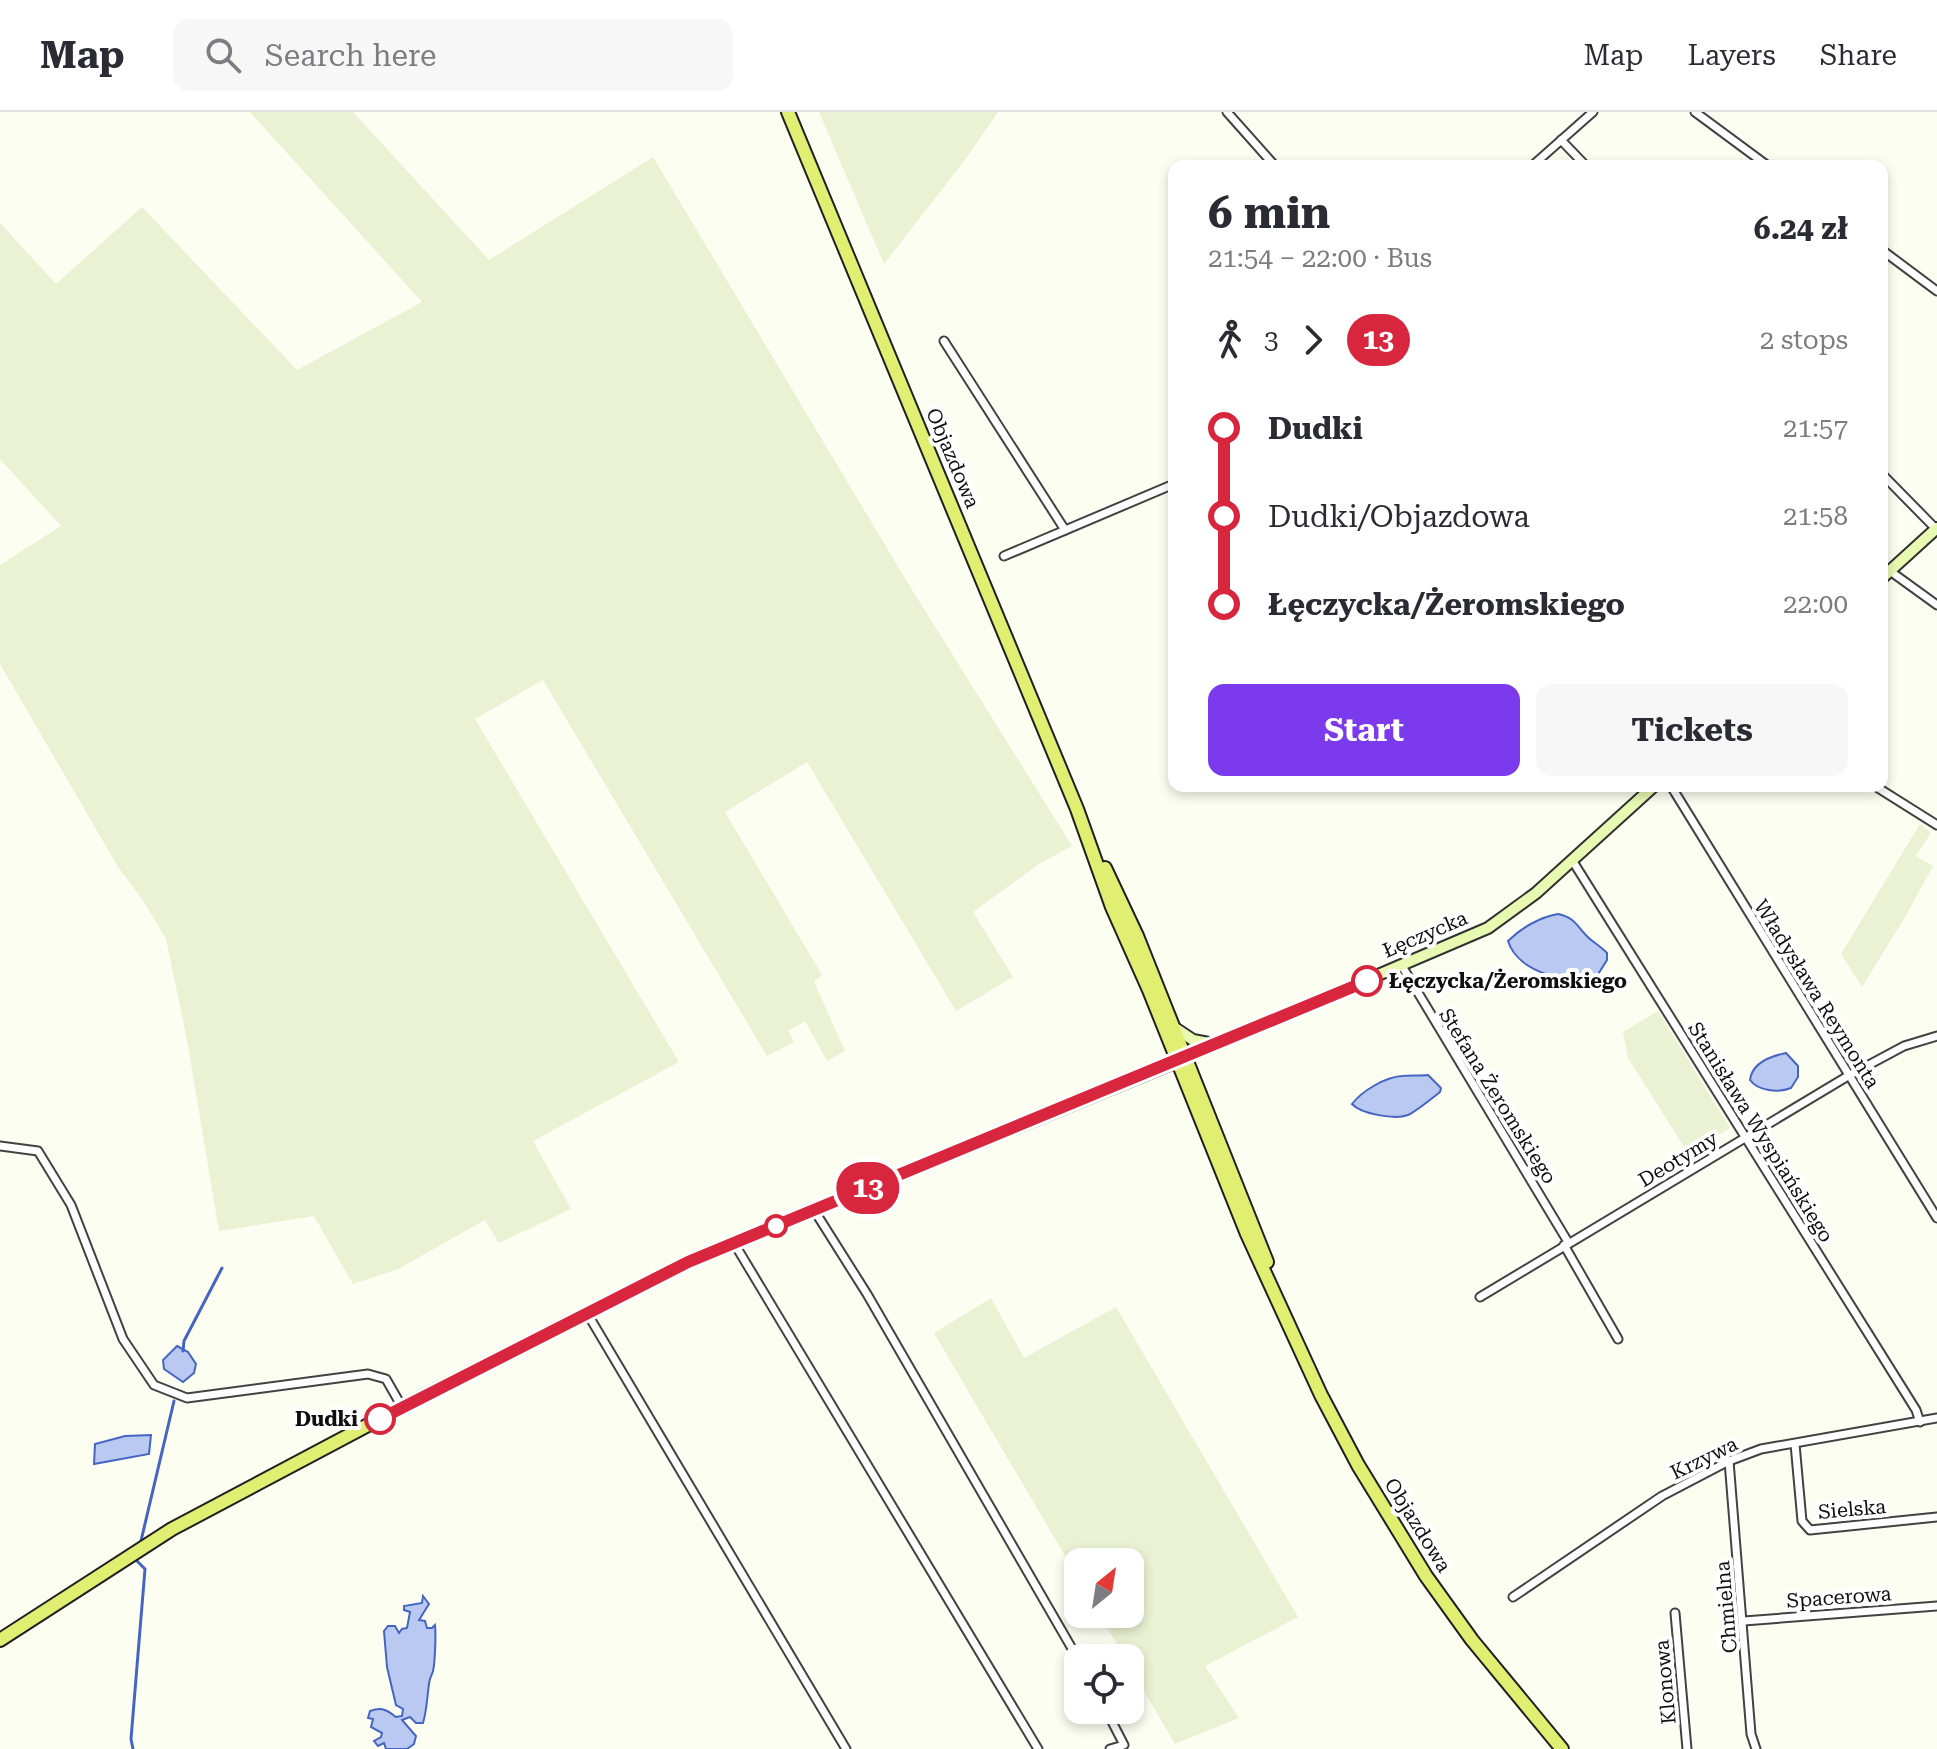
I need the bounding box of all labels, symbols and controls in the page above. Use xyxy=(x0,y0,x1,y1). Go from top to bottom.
search box xyxy=(173,19,733,91)
text: Map xyxy=(40,33,125,77)
icon: search xyxy=(201,33,245,77)
text: Search here xyxy=(265,38,437,73)
text: Map xyxy=(1584,39,1643,72)
text: Layers xyxy=(1687,39,1776,72)
text: Share xyxy=(1820,39,1897,72)
text: 6 min xyxy=(1208,187,1330,239)
text: 6.24 zł xyxy=(1754,211,1848,246)
text: 21:54 – 22:00 · Bus xyxy=(1208,243,1432,273)
icon: walk xyxy=(1208,318,1252,362)
icon: forward xyxy=(1291,318,1335,362)
text: 13 xyxy=(1363,323,1394,356)
text: 3 xyxy=(1264,325,1279,355)
text: 2 stops xyxy=(1760,325,1848,355)
street label: Objazdowa xyxy=(921,404,985,512)
text: Dudki xyxy=(1268,411,1363,446)
text: 21:57 xyxy=(1783,413,1848,443)
text: Dudki/Objazdowa xyxy=(1268,499,1530,534)
text: 21:58 xyxy=(1783,501,1848,531)
text: Łęczycka/Żeromskiego xyxy=(1268,587,1625,622)
text: 22:00 xyxy=(1783,589,1848,619)
button: Start xyxy=(1208,684,1520,776)
button: Tickets xyxy=(1536,684,1848,776)
street label: Władysława Reymonta xyxy=(1749,895,1885,1093)
street label: Łęczycka xyxy=(1379,905,1471,963)
marker: Łęczycka/Żeromskiego xyxy=(1352,966,1382,996)
place label: Łęczycka/Żeromskiego xyxy=(1389,968,1627,993)
street label: Stefana Żeromskiego xyxy=(1434,1004,1562,1188)
street label: Stanisława Wyspiańskiego xyxy=(1683,1018,1839,1246)
street label: Deotymy xyxy=(1634,1126,1722,1192)
line badge: 13 xyxy=(832,1162,904,1214)
text: 13 xyxy=(852,1171,884,1204)
unlabelled marker xyxy=(765,1215,787,1237)
marker: Dudki xyxy=(365,1404,395,1434)
place label: Dudki xyxy=(295,1407,358,1431)
street label: Krzywa xyxy=(1666,1431,1742,1485)
street label: Objazdowa xyxy=(1380,1473,1457,1577)
street label: Sielska xyxy=(1817,1494,1887,1524)
north arrow xyxy=(1064,1548,1144,1628)
map controls xyxy=(1064,1548,1144,1724)
street label: Chmielna xyxy=(1710,1560,1742,1654)
street label: Spacerowa xyxy=(1786,1581,1892,1613)
street label: Klonowa xyxy=(1649,1639,1681,1725)
button: locate xyxy=(1064,1644,1144,1724)

